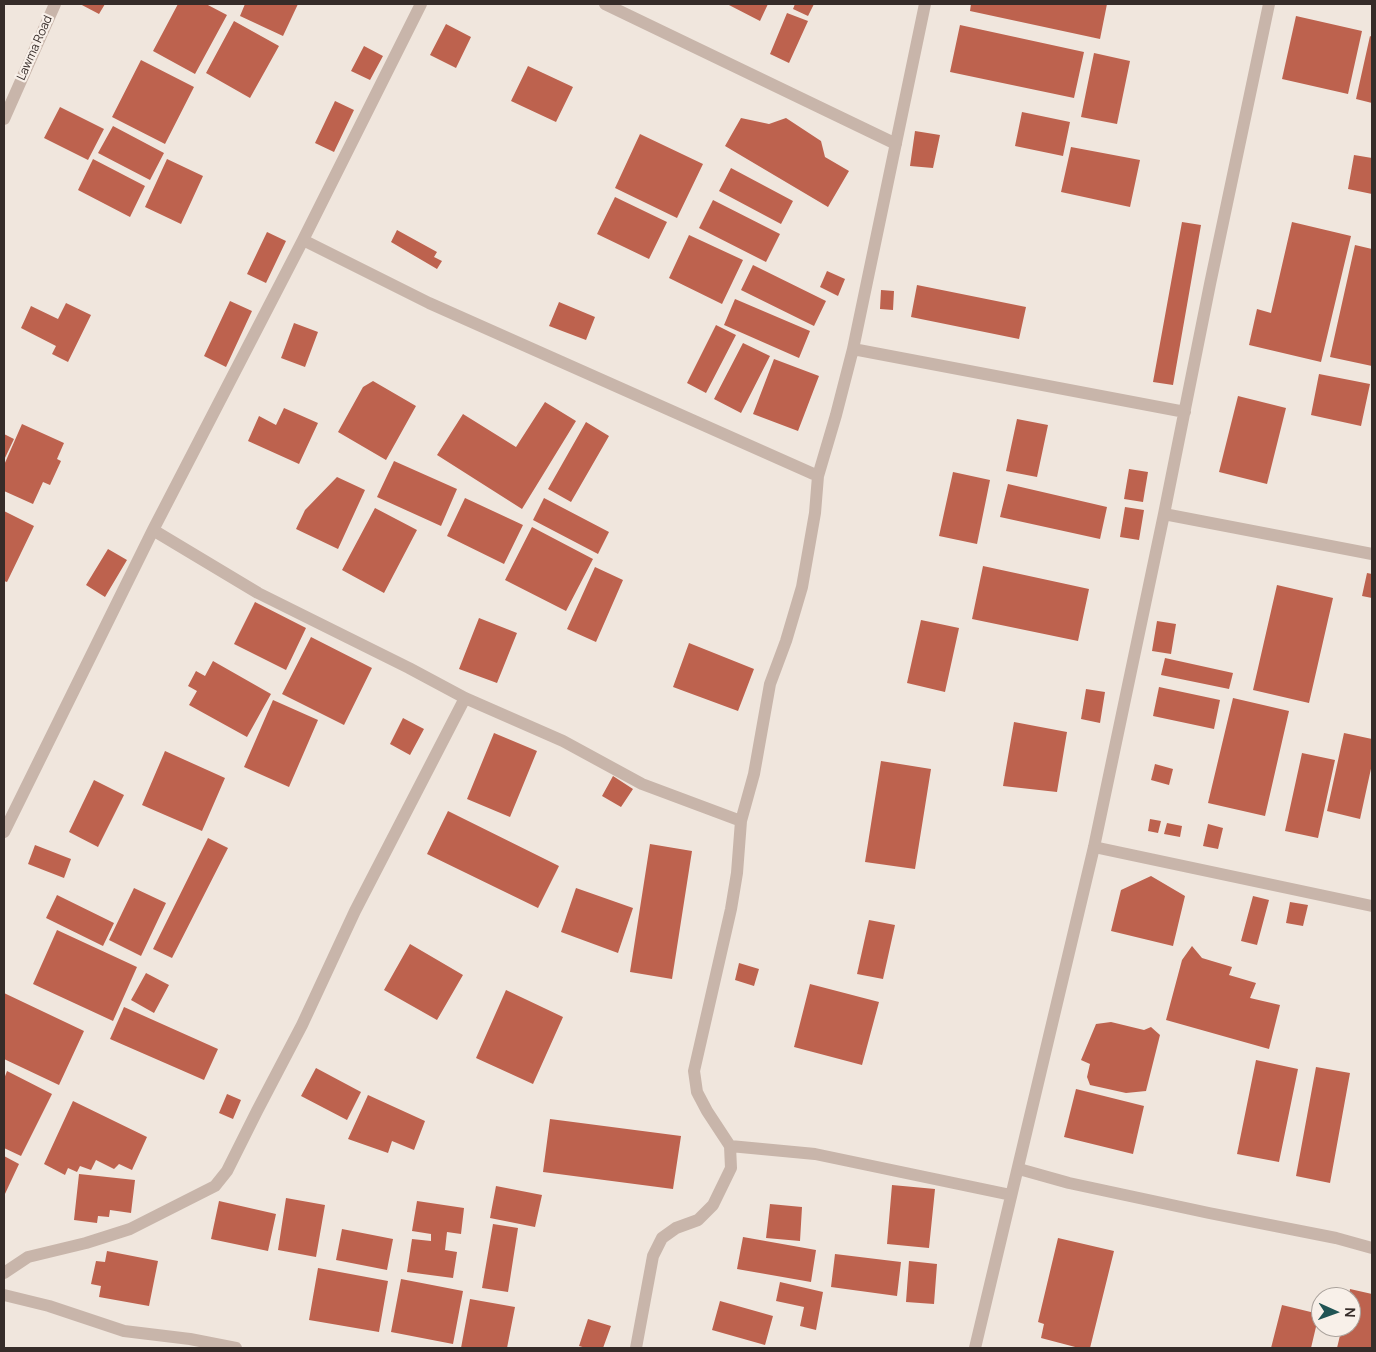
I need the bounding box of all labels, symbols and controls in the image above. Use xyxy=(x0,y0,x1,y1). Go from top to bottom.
street label: Lawma Road xyxy=(14,13,56,83)
north arrow xyxy=(1311,1287,1361,1337)
text: N xyxy=(1341,1307,1360,1318)

